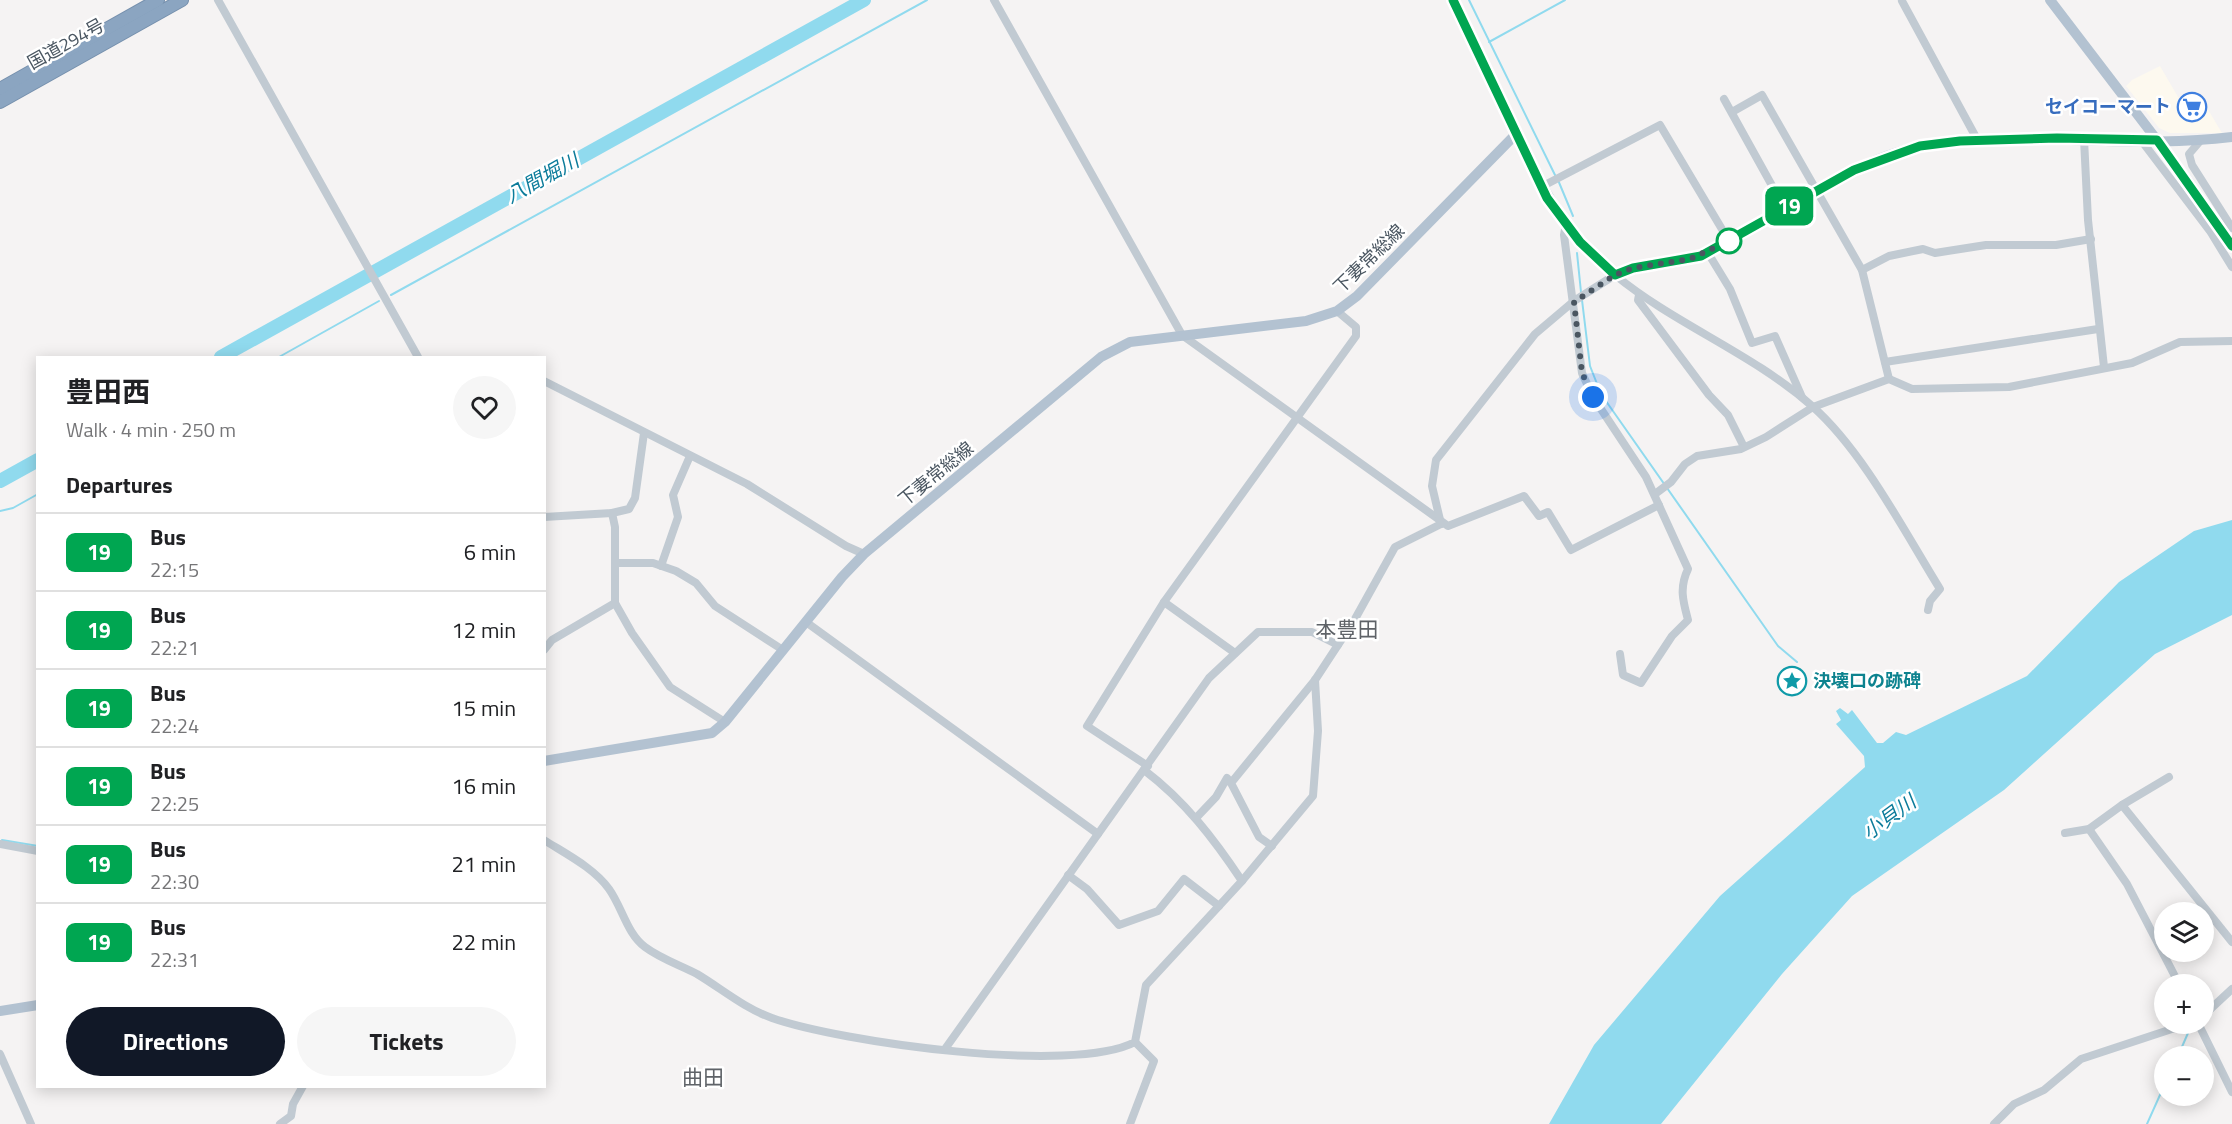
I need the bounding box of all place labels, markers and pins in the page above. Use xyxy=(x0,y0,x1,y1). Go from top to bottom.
supermarket icon: セイコーマート xyxy=(2176,91,2208,123)
place label: セイコーマート xyxy=(2045,93,2171,120)
unlabelled marker xyxy=(1716,228,1742,254)
place icon: 決壊口の跡碑 xyxy=(1776,665,1808,697)
place label: 決壊口の跡碑 xyxy=(1813,667,1921,694)

